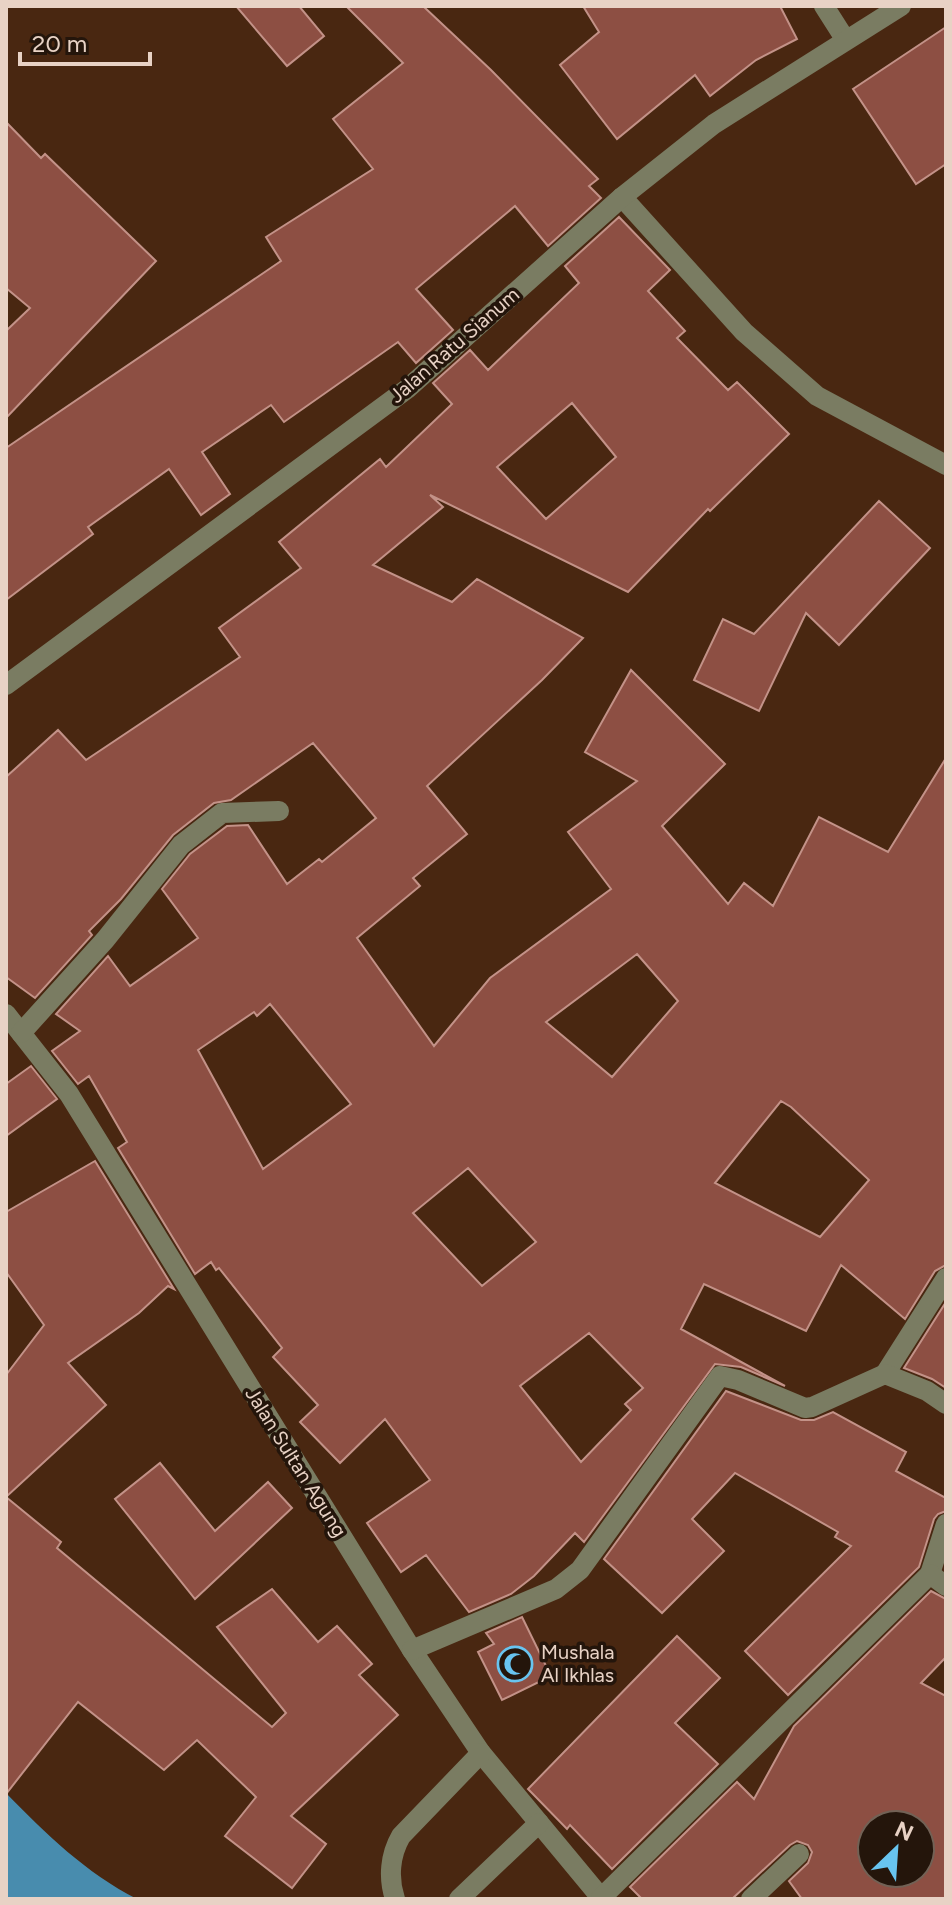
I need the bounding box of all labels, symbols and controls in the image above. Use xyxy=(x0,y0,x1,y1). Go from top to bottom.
scale bar xyxy=(20,16,150,66)
text: 20 m xyxy=(32,29,87,58)
street label: Jalan Ratu Sianum xyxy=(384,282,524,408)
street label: Jalan Sultan Agung xyxy=(240,1383,352,1541)
place label: Mushala Al Ikhlas xyxy=(541,1640,614,1687)
mosque icon: Mushala Al Ikhlas xyxy=(496,1645,534,1683)
north arrow xyxy=(856,1809,936,1889)
text: N xyxy=(891,1815,918,1847)

